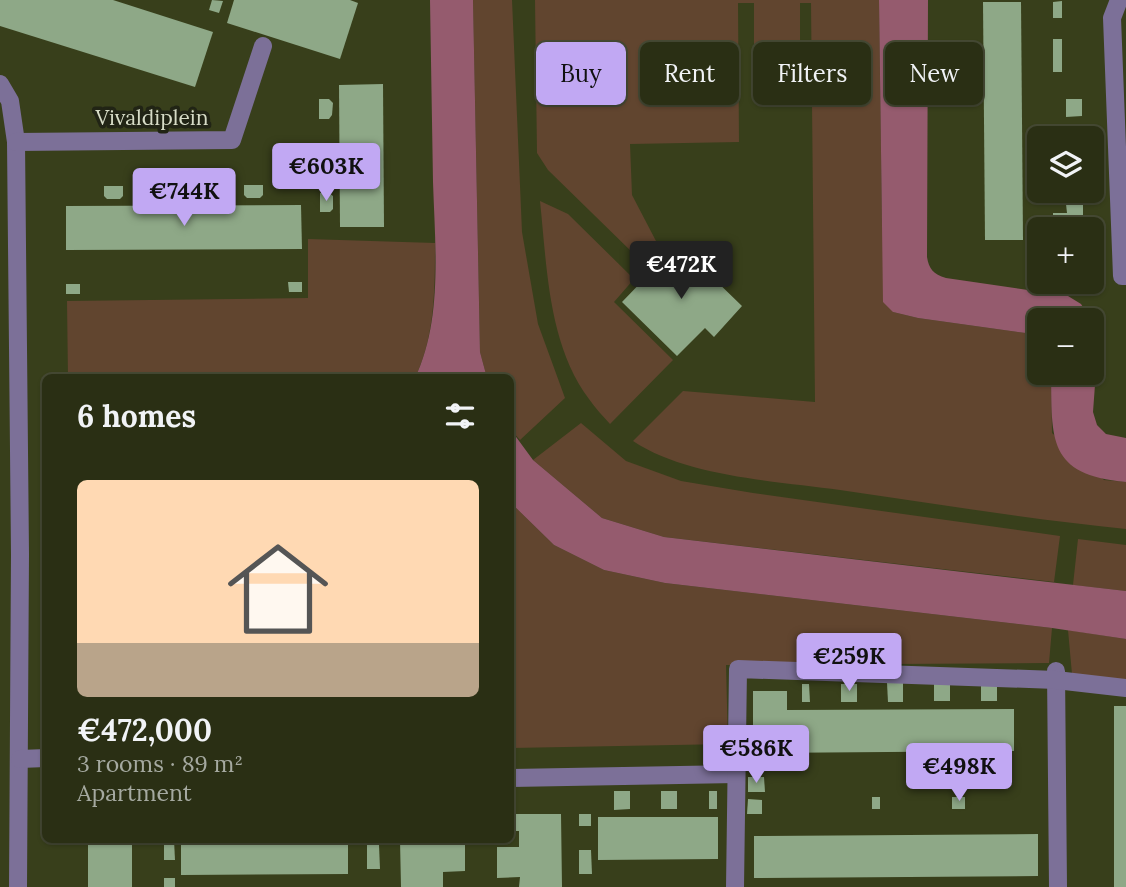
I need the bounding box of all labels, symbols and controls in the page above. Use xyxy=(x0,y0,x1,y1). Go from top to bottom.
chip: Buy xyxy=(536,42,626,105)
chip: Rent xyxy=(640,42,739,105)
chip: Filters xyxy=(753,42,871,105)
chip: New xyxy=(885,42,983,105)
street label: Vivaldiplein xyxy=(95,104,209,131)
map controls xyxy=(1027,126,1104,385)
button: layers xyxy=(1027,126,1104,203)
pin: €603K xyxy=(277,144,375,203)
text: €603K xyxy=(288,151,364,180)
pin: €744K xyxy=(135,168,233,228)
text: €744K xyxy=(149,176,219,205)
button: + xyxy=(1027,217,1104,294)
pin: €472K xyxy=(632,242,730,301)
text: €472K xyxy=(646,249,716,278)
button: − xyxy=(1027,308,1104,385)
text: 6 homes xyxy=(77,397,196,435)
icon: filters xyxy=(441,397,479,435)
icon: home xyxy=(215,526,341,652)
pin: €259K xyxy=(800,634,898,693)
text: €259K xyxy=(813,641,885,670)
text: €472,000 xyxy=(77,711,212,749)
pin: €586K xyxy=(707,726,805,785)
text: €586K xyxy=(719,733,793,762)
pin: €498K xyxy=(910,744,1008,803)
text: 3 rooms · 89 m² xyxy=(77,749,243,778)
text: €498K xyxy=(922,751,996,780)
text: Apartment xyxy=(77,778,192,807)

